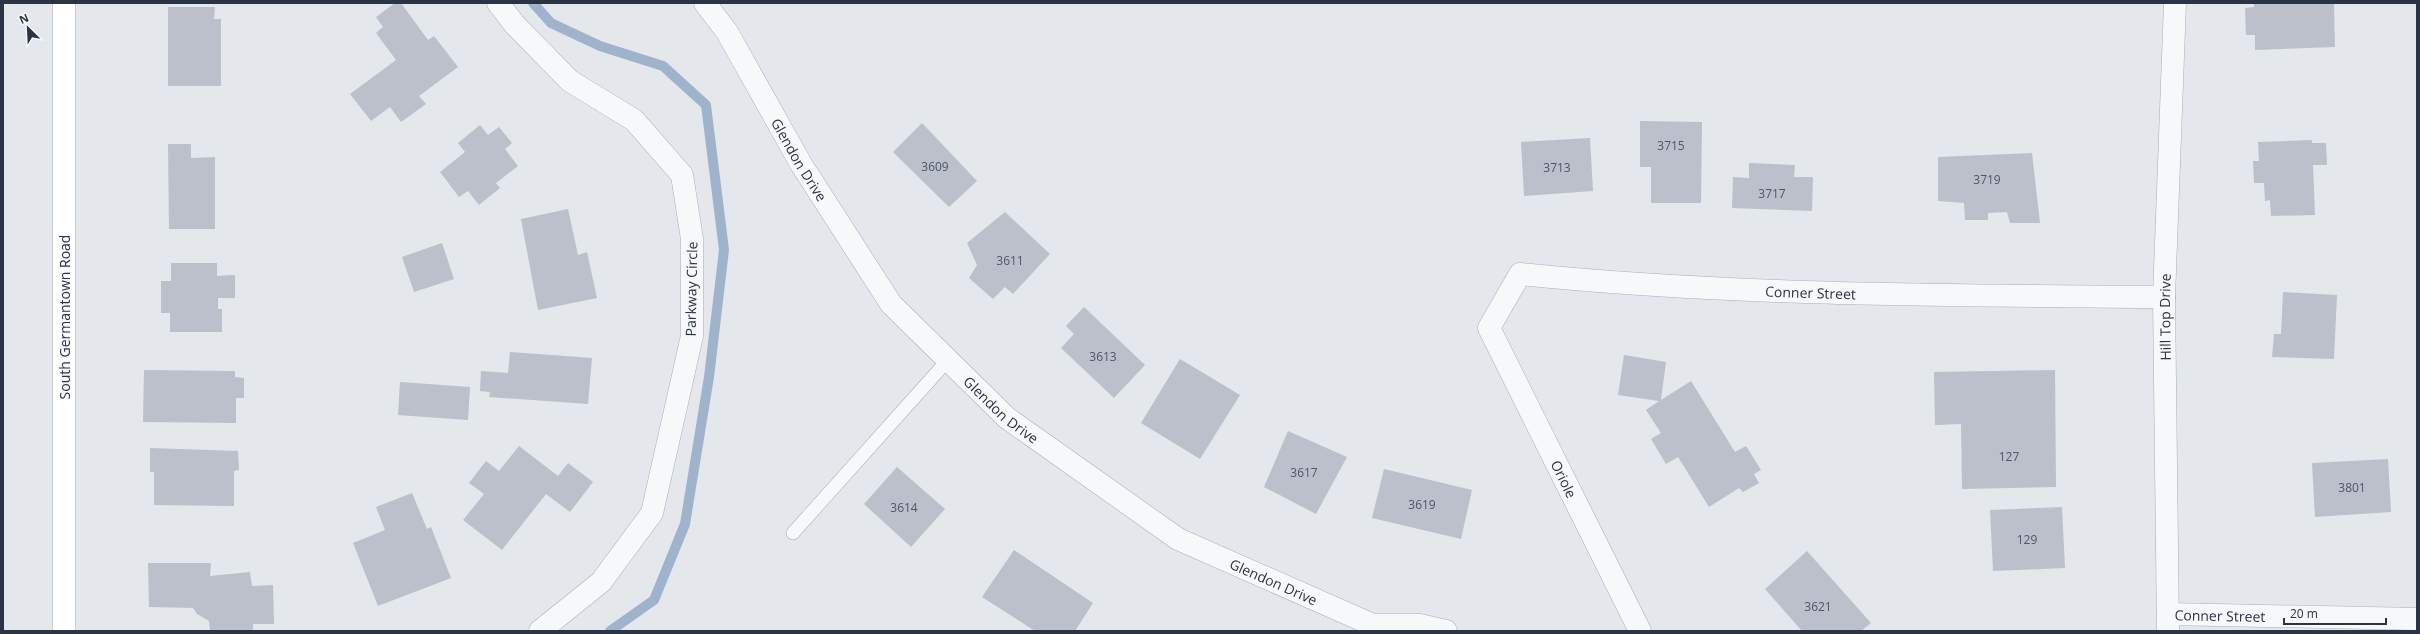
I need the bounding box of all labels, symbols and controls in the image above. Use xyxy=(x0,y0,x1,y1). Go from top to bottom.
north arrow xyxy=(8,8,48,48)
text: N xyxy=(17,10,31,27)
street label: Glendon Drive xyxy=(767,114,832,205)
house number: 3715 xyxy=(1657,137,1685,154)
house number: 3609 xyxy=(921,158,949,175)
house number: 3713 xyxy=(1543,159,1571,176)
house number: 3719 xyxy=(1973,171,2001,188)
house number: 3717 xyxy=(1758,185,1786,202)
street label: South Germantown Road xyxy=(55,235,74,399)
street label: Parkway Circle xyxy=(681,241,701,337)
house number: 3611 xyxy=(996,252,1024,269)
street label: Hill Top Drive xyxy=(2154,273,2174,361)
street label: Conner Street xyxy=(1765,281,1856,303)
house number: 3613 xyxy=(1089,348,1117,365)
street label: Glendon Drive xyxy=(960,371,1043,447)
house number: 127 xyxy=(1999,448,2019,465)
street label: Oriole xyxy=(1547,457,1581,501)
house number: 3617 xyxy=(1290,464,1318,481)
house number: 3801 xyxy=(2338,479,2366,496)
house number: 3619 xyxy=(1408,496,1436,513)
house number: 3614 xyxy=(890,499,918,516)
house number: 129 xyxy=(2017,531,2037,548)
street label: Glendon Drive xyxy=(1227,554,1321,609)
house number: 3621 xyxy=(1804,598,1832,615)
scale bar xyxy=(2284,600,2386,626)
street label: Conner Street xyxy=(2174,605,2266,625)
text: 20 m xyxy=(2290,605,2318,622)

